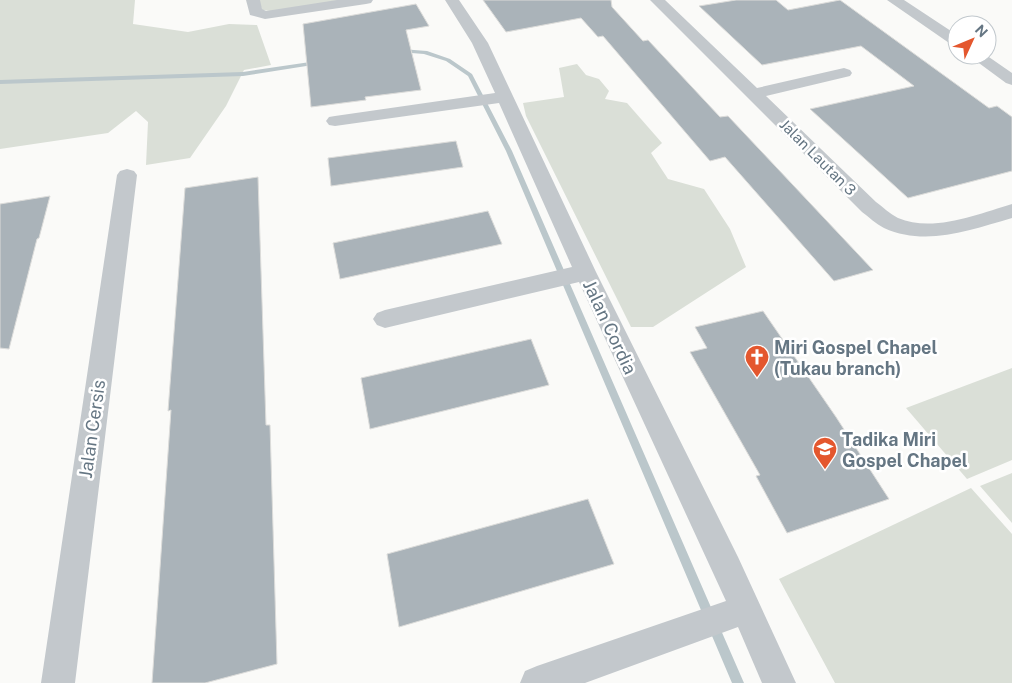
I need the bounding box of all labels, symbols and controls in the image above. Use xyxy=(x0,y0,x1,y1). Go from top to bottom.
north arrow xyxy=(947,15,997,65)
text: N xyxy=(972,21,991,40)
street label: Jalan Lautan 3 xyxy=(776,115,860,199)
street label: Jalan Cordia xyxy=(579,276,641,378)
place label: Miri Gospel Chapel (Tukau branch) xyxy=(774,337,937,379)
church icon: Miri Gospel Chapel (Tukau branch) xyxy=(744,344,770,378)
street label: Jalan Cersis xyxy=(75,378,109,480)
place label: Tadika Miri Gospel Chapel xyxy=(842,429,968,471)
school or university icon: Tadika Miri Gospel Chapel xyxy=(812,436,838,470)

